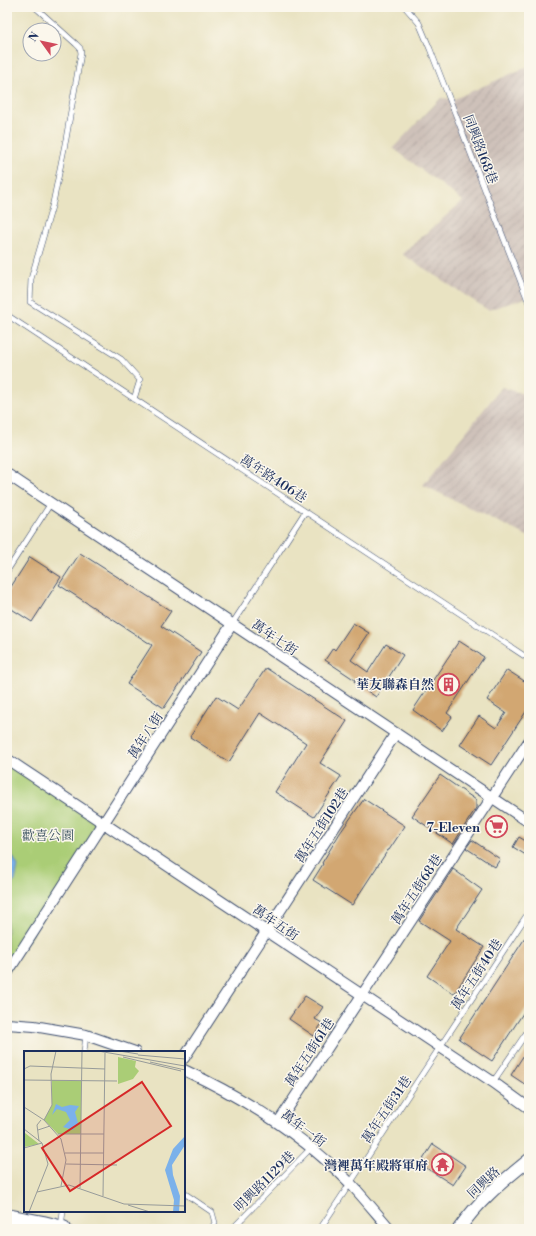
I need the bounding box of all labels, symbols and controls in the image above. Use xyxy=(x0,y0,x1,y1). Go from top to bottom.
north arrow xyxy=(22,22,62,62)
text: N xyxy=(26,29,43,45)
street label: 同興路168巷 xyxy=(460,112,501,186)
street label: 萬年路406巷 xyxy=(237,451,310,506)
street label: 萬年七街 xyxy=(248,617,300,659)
building icon: 華友聯森自然 xyxy=(436,671,462,697)
place label: 華友聯森自然 xyxy=(356,677,434,693)
street label: 萬年八街 xyxy=(125,709,167,762)
street label: 萬年五街102巷 xyxy=(292,785,352,866)
supermarket icon: 7-Eleven xyxy=(483,814,509,840)
place label: 7-Eleven xyxy=(426,820,480,836)
park label: 歡喜公園 xyxy=(22,828,74,844)
street label: 萬年五街68巷 xyxy=(388,851,446,928)
street label: 萬年五街 xyxy=(249,902,301,944)
street label: 萬年五街40巷 xyxy=(448,936,506,1013)
street label: 萬年五街61巷 xyxy=(282,1015,338,1090)
inset map xyxy=(24,1051,185,1212)
street label: 萬年五街31巷 xyxy=(359,1073,415,1146)
street label: 萬年一街 xyxy=(278,1107,329,1151)
street label: 明興路1129巷 xyxy=(231,1148,298,1215)
temple icon: 灣裡萬年殿將軍府 xyxy=(430,1152,456,1178)
place label: 灣裡萬年殿將軍府 xyxy=(324,1158,428,1174)
street label: 同興路 xyxy=(464,1164,503,1202)

